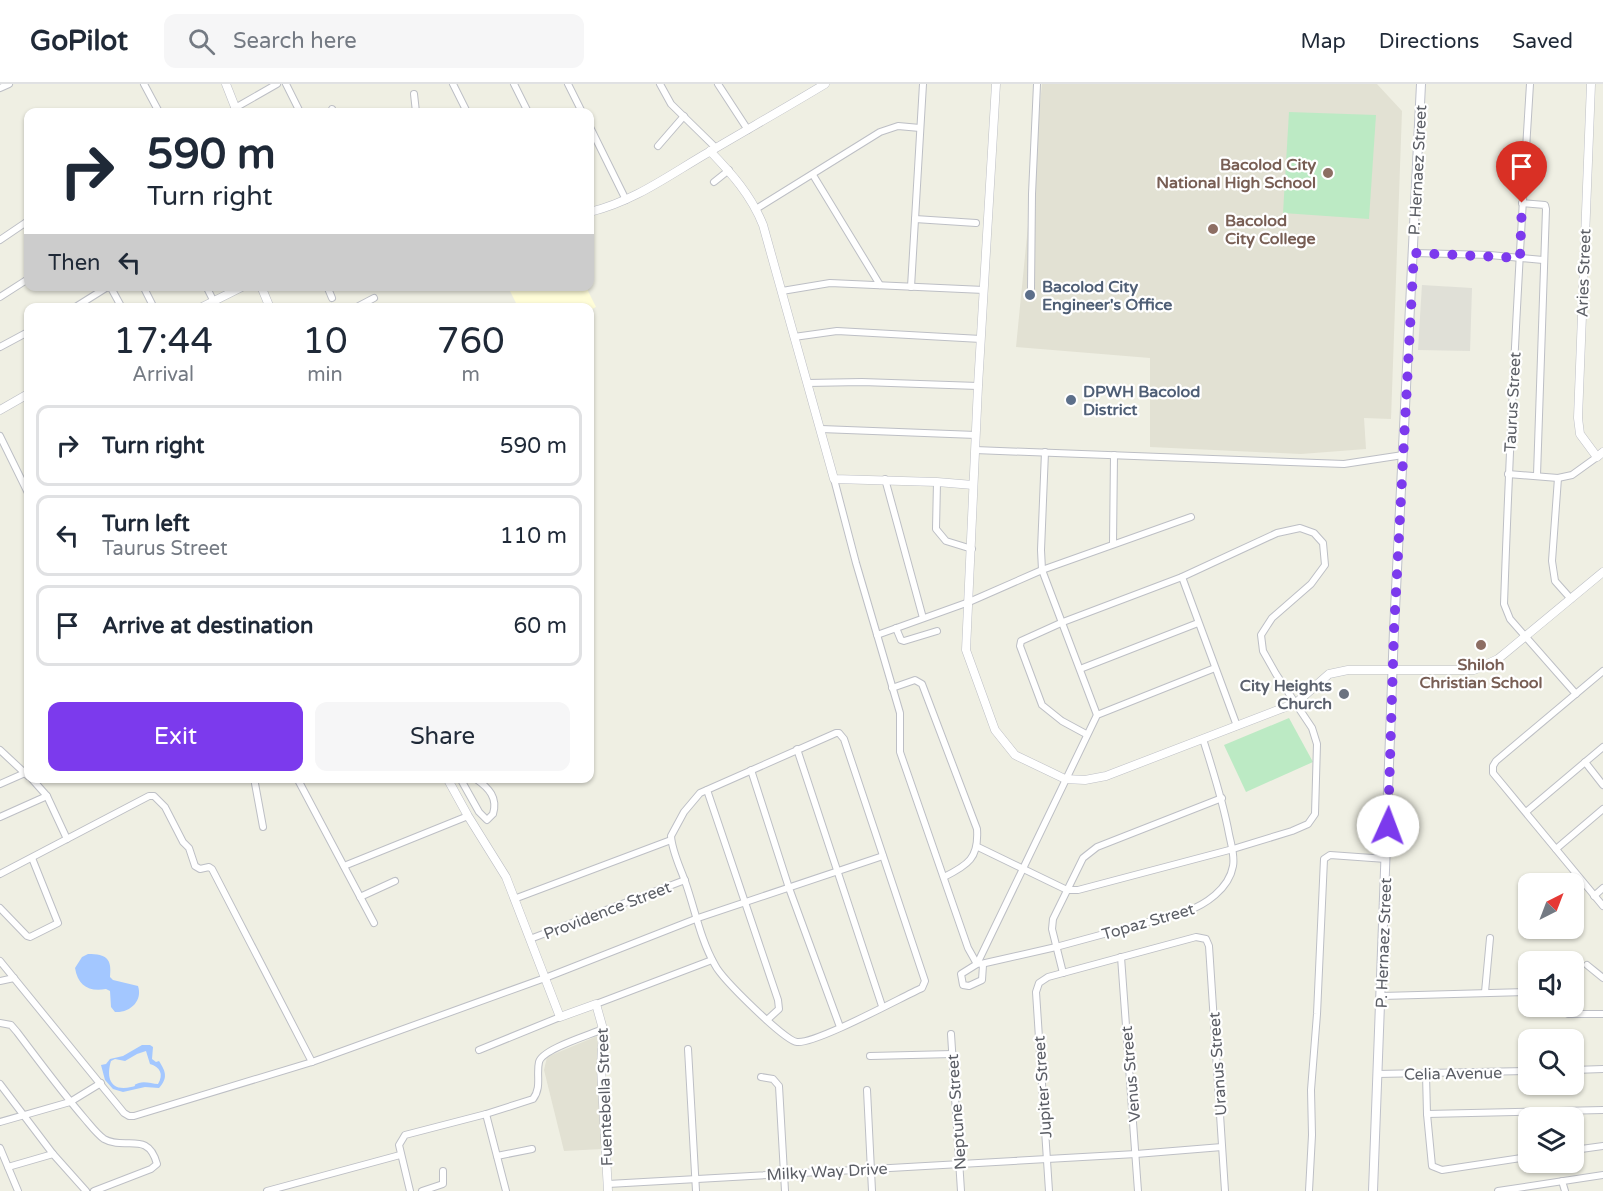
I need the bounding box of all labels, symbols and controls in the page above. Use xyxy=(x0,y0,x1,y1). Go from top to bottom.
search box xyxy=(164,14,584,68)
text: GoPilot xyxy=(30,24,128,58)
icon: search xyxy=(185,25,218,58)
text: Search here xyxy=(233,28,357,54)
text: Map xyxy=(1300,29,1346,54)
text: Directions xyxy=(1379,29,1479,54)
text: Saved xyxy=(1512,29,1573,54)
street label: P. Hernaez Street xyxy=(1405,104,1431,236)
text: 590 m xyxy=(147,129,276,180)
icon: right xyxy=(48,132,126,210)
pin xyxy=(1496,141,1547,203)
icon: arrive xyxy=(1505,150,1538,183)
place label: Bacolod City National High School xyxy=(1156,155,1316,193)
marker: Bacolod City National High School xyxy=(1321,166,1335,180)
text: Turn right xyxy=(147,180,273,213)
place label: Bacolod City College xyxy=(1225,211,1316,249)
marker: Bacolod City College xyxy=(1206,222,1220,236)
street label: Aries Street xyxy=(1572,228,1596,318)
icon: left xyxy=(113,246,146,279)
text: Then xyxy=(48,250,101,276)
place label: Bacolod City Engineer's Office xyxy=(1042,277,1172,315)
marker: Bacolod City Engineer's Office xyxy=(1023,288,1037,302)
text: 17:44 xyxy=(113,320,213,363)
text: 10 xyxy=(302,320,348,363)
text: 760 xyxy=(437,320,505,363)
street label: Taurus Street xyxy=(1500,351,1526,453)
text: Arrival xyxy=(132,363,194,387)
text: min xyxy=(307,363,343,387)
text: m xyxy=(462,363,480,387)
place label: DPWH Bacolod District xyxy=(1083,382,1200,420)
marker: DPWH Bacolod District xyxy=(1064,393,1078,407)
icon: right xyxy=(51,429,84,462)
text: Turn right xyxy=(102,433,204,459)
text: 590 m xyxy=(500,433,567,459)
text: Turn left xyxy=(102,511,190,537)
icon: left xyxy=(51,519,84,552)
text: 110 m xyxy=(500,523,567,549)
text: Taurus Street xyxy=(102,537,228,561)
icon: arrive xyxy=(51,609,84,642)
text: Arrive at destination xyxy=(102,613,313,639)
text: 60 m xyxy=(513,613,567,639)
marker: Shiloh Christian School xyxy=(1474,638,1488,652)
place label: Shiloh Christian School xyxy=(1419,655,1543,693)
place label: City Heights Church xyxy=(1240,676,1332,714)
marker: City Heights Church xyxy=(1337,687,1351,701)
button: Exit xyxy=(48,702,303,771)
button: Share xyxy=(315,702,570,771)
position arrow xyxy=(1356,794,1420,858)
north arrow xyxy=(1518,873,1584,939)
map controls xyxy=(1518,873,1584,1173)
street label: Providence Street xyxy=(541,877,674,944)
street label: P. Hernaez Street xyxy=(1372,877,1396,1009)
street label: Topaz Street xyxy=(1100,899,1197,945)
button: sound xyxy=(1518,951,1584,1017)
street label: Uranus Street xyxy=(1204,1011,1232,1116)
street label: Venus Street xyxy=(1117,1025,1145,1123)
street label: Fuentebella Street xyxy=(593,1027,617,1167)
button: search xyxy=(1518,1029,1584,1095)
street label: Jupiter Street xyxy=(1029,1035,1057,1139)
street label: Neptune Street xyxy=(943,1053,971,1171)
street label: Celia Avenue xyxy=(1404,1063,1502,1085)
button: layers xyxy=(1518,1107,1584,1173)
street label: Milky Way Drive xyxy=(766,1159,888,1185)

